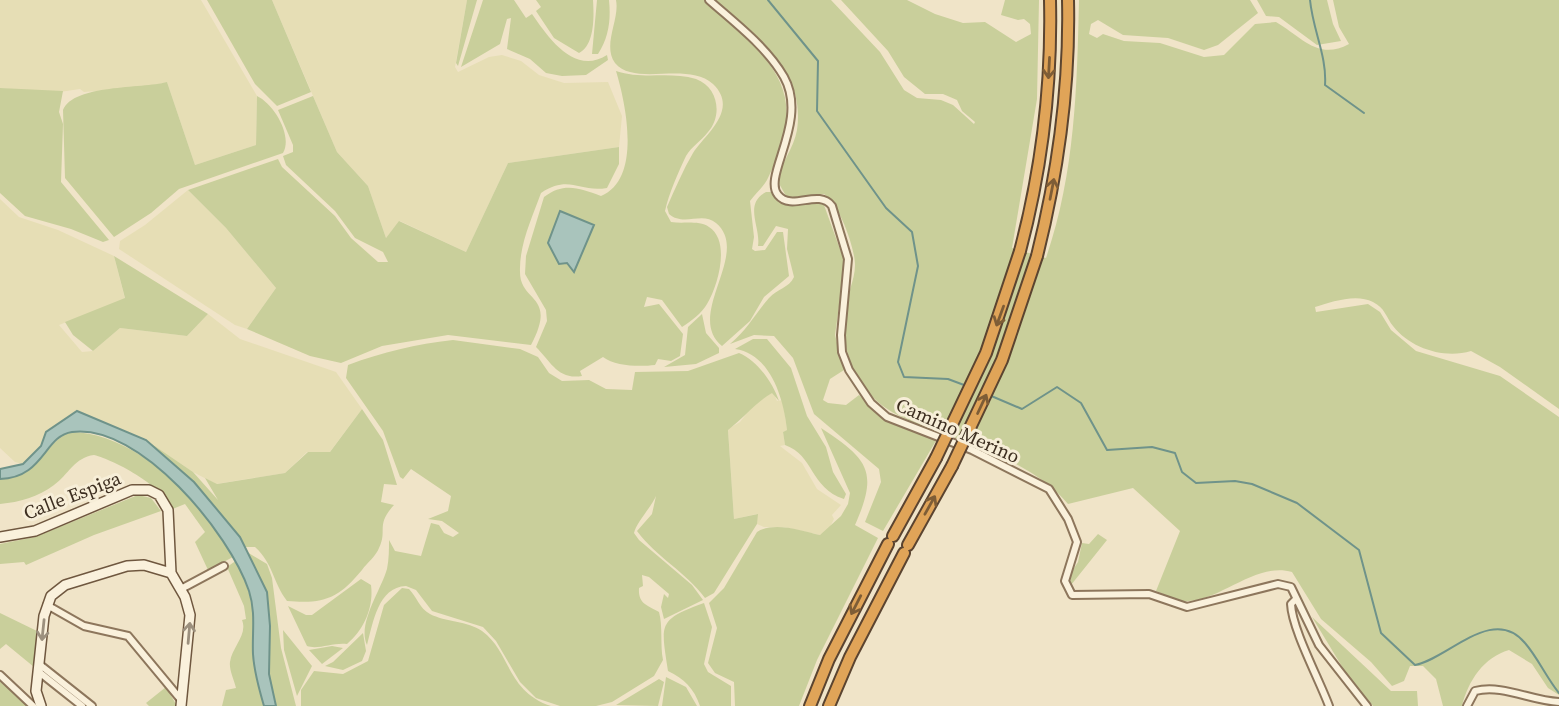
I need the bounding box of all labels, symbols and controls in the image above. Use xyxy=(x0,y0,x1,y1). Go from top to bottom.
one-way arrow xyxy=(1043,56,1056,79)
one-way arrow xyxy=(1046,178,1059,201)
one-way arrow xyxy=(993,305,1005,327)
street label: Camino Merino xyxy=(892,391,1024,469)
one-way arrow xyxy=(976,394,989,416)
street label: Calle Espiga xyxy=(19,464,125,526)
one-way arrow xyxy=(924,495,937,516)
one-way arrow xyxy=(849,594,863,615)
one-way arrow xyxy=(36,618,49,641)
one-way arrow xyxy=(183,622,196,645)

